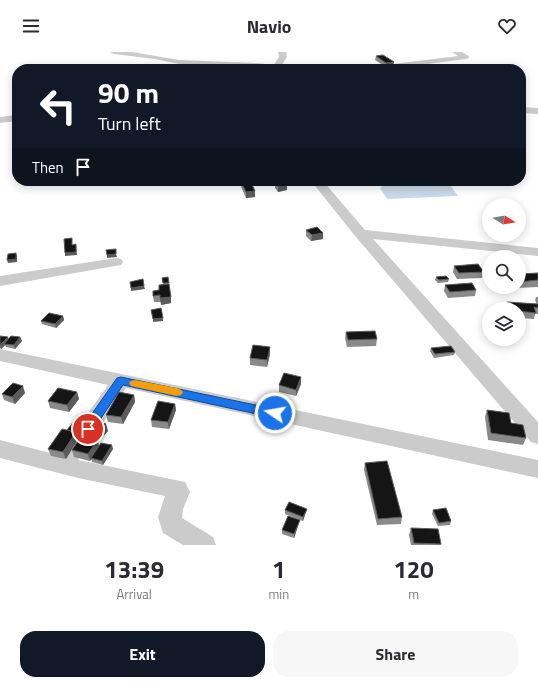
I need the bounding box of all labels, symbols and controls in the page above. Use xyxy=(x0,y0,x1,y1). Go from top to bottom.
text: Navio xyxy=(247,13,291,40)
icon: menu xyxy=(20,15,42,37)
icon: heart xyxy=(496,15,518,37)
text: 90 m xyxy=(98,71,159,114)
icon: left xyxy=(32,80,84,132)
text: Turn left xyxy=(98,110,161,137)
text: Then xyxy=(32,156,64,179)
icon: arrive xyxy=(72,156,94,178)
north arrow xyxy=(482,198,526,242)
map controls xyxy=(482,198,526,346)
button: search xyxy=(482,250,526,294)
button: layers xyxy=(482,302,526,346)
position arrow xyxy=(254,392,296,434)
pin xyxy=(71,412,105,446)
icon: arrive xyxy=(77,418,99,440)
text: 13:39 xyxy=(104,551,164,587)
text: 1 xyxy=(272,551,286,587)
text: 120 xyxy=(393,551,434,587)
text: Arrival xyxy=(117,584,152,604)
text: min xyxy=(268,584,289,604)
text: m xyxy=(408,584,419,604)
button: Exit xyxy=(20,631,265,677)
button: Share xyxy=(273,631,518,677)

